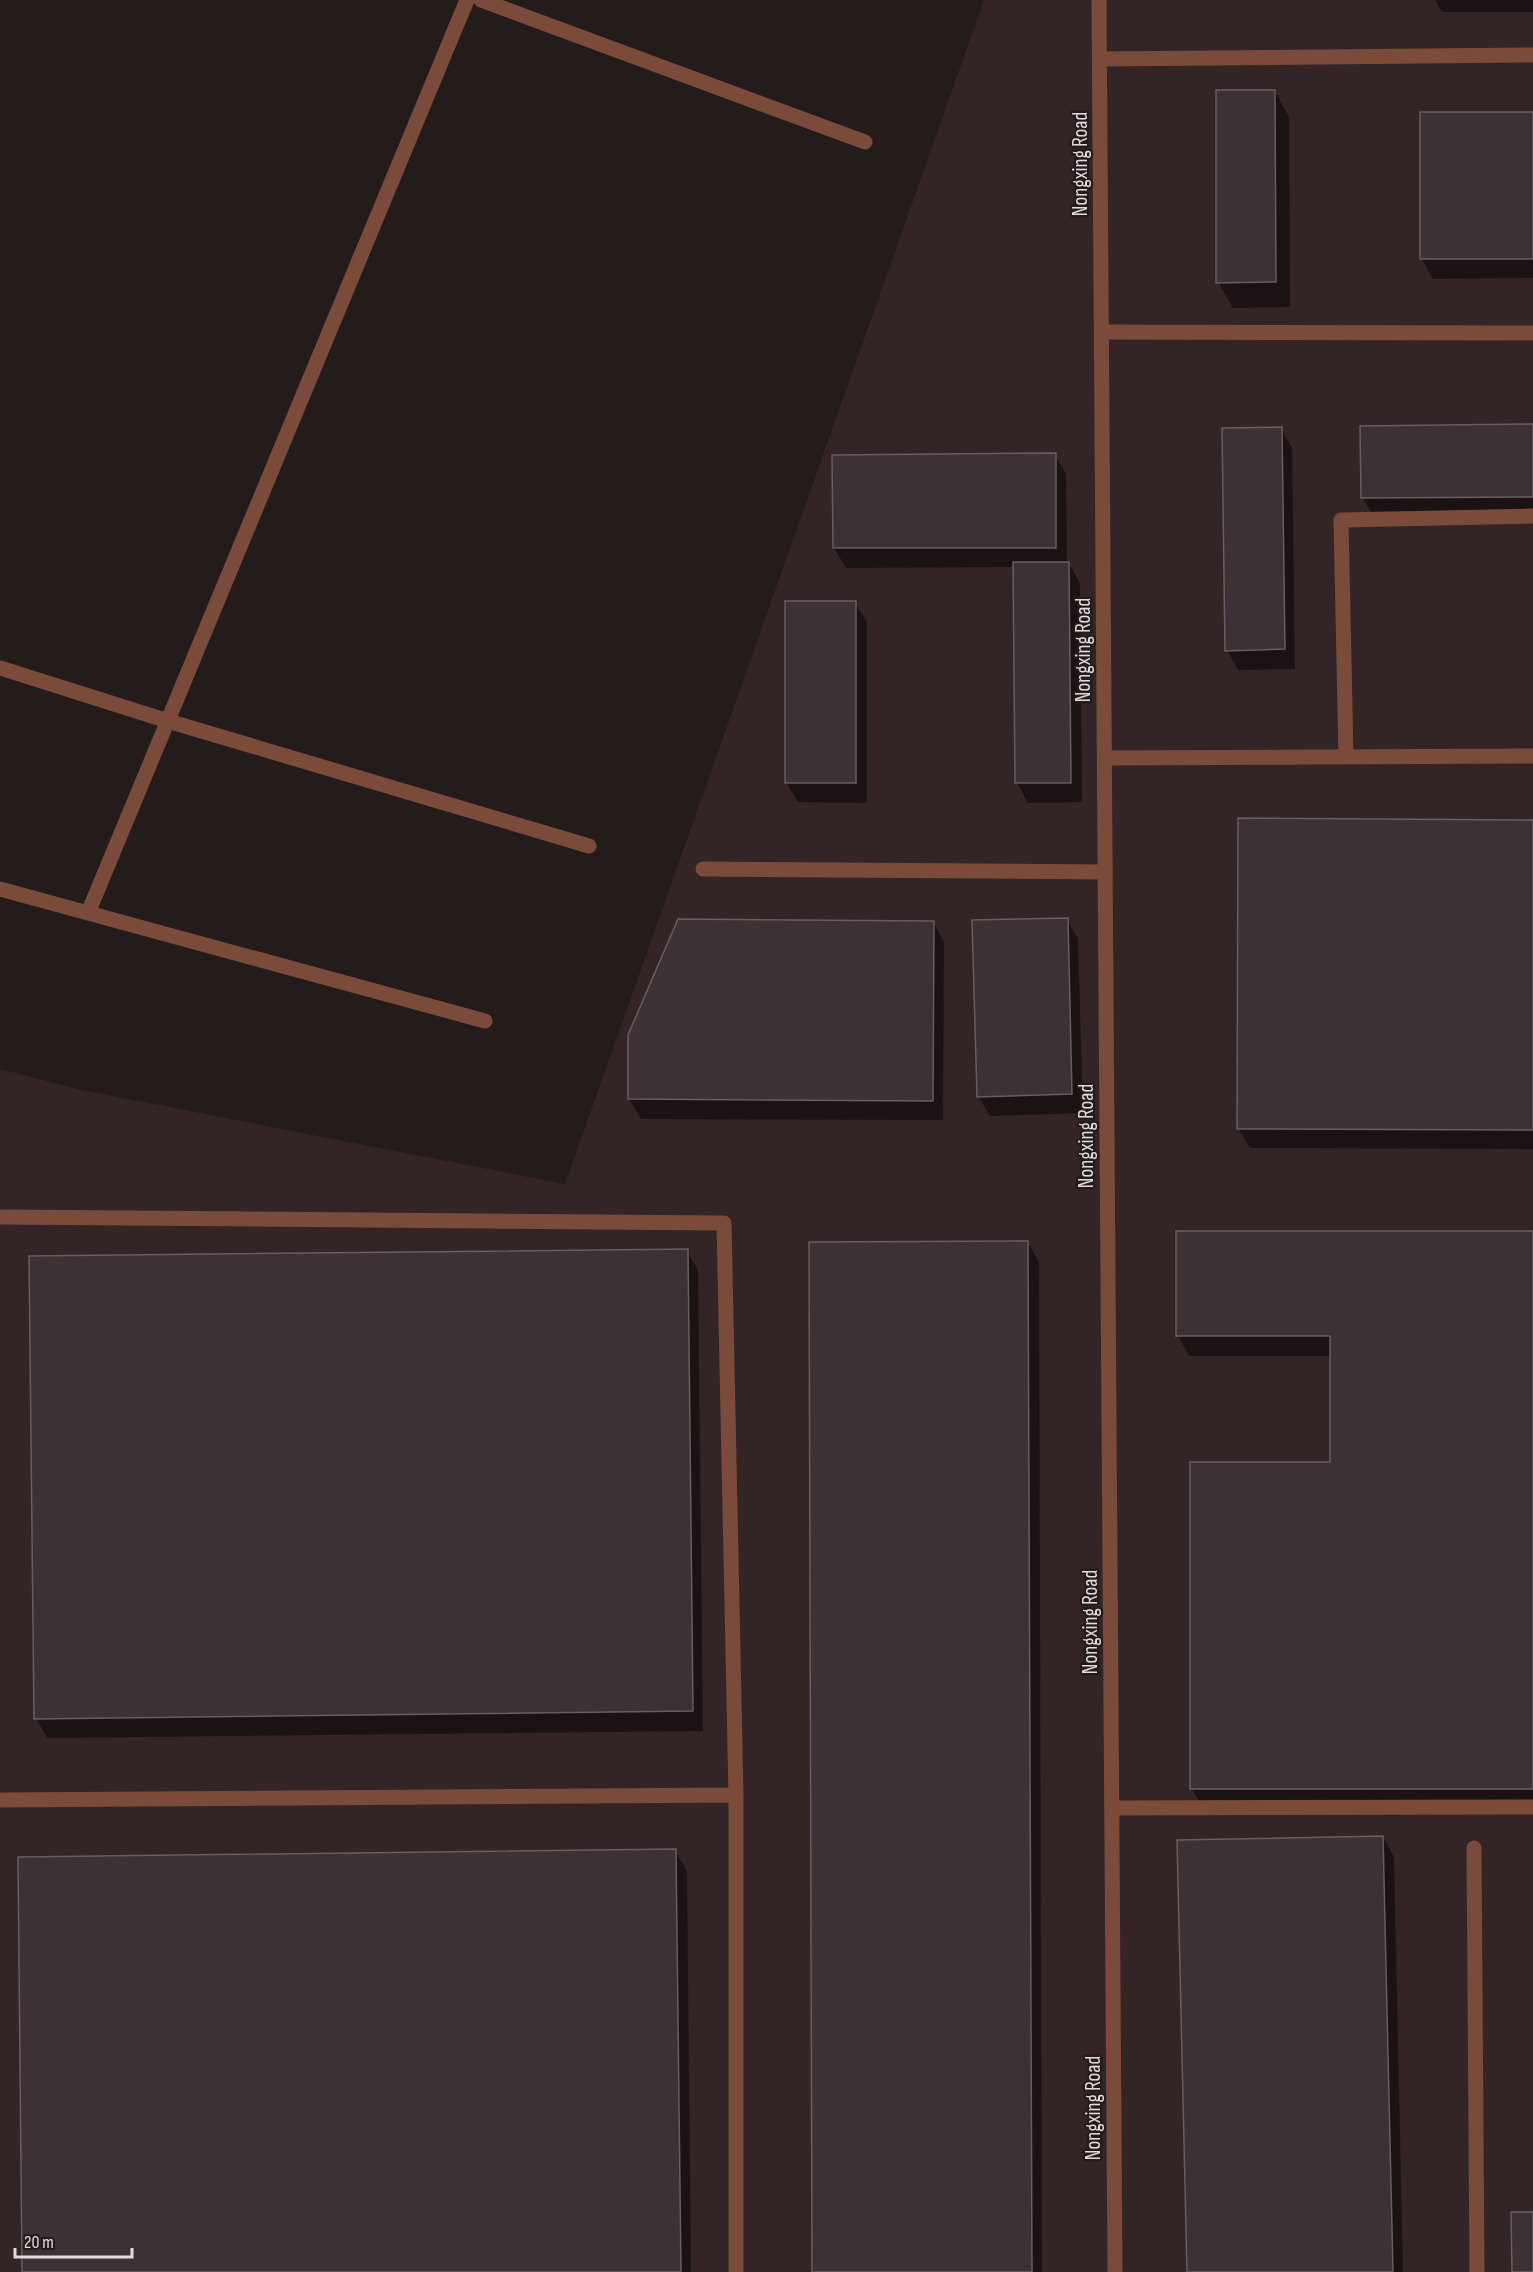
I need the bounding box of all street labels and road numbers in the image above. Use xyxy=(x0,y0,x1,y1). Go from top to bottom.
street label: Nongxing Road xyxy=(1068,112,1093,216)
street label: Nongxing Road xyxy=(1071,598,1096,702)
street label: Nongxing Road xyxy=(1074,1084,1099,1188)
street label: Nongxing Road xyxy=(1078,1570,1103,1674)
street label: Nongxing Road xyxy=(1081,2056,1106,2160)

